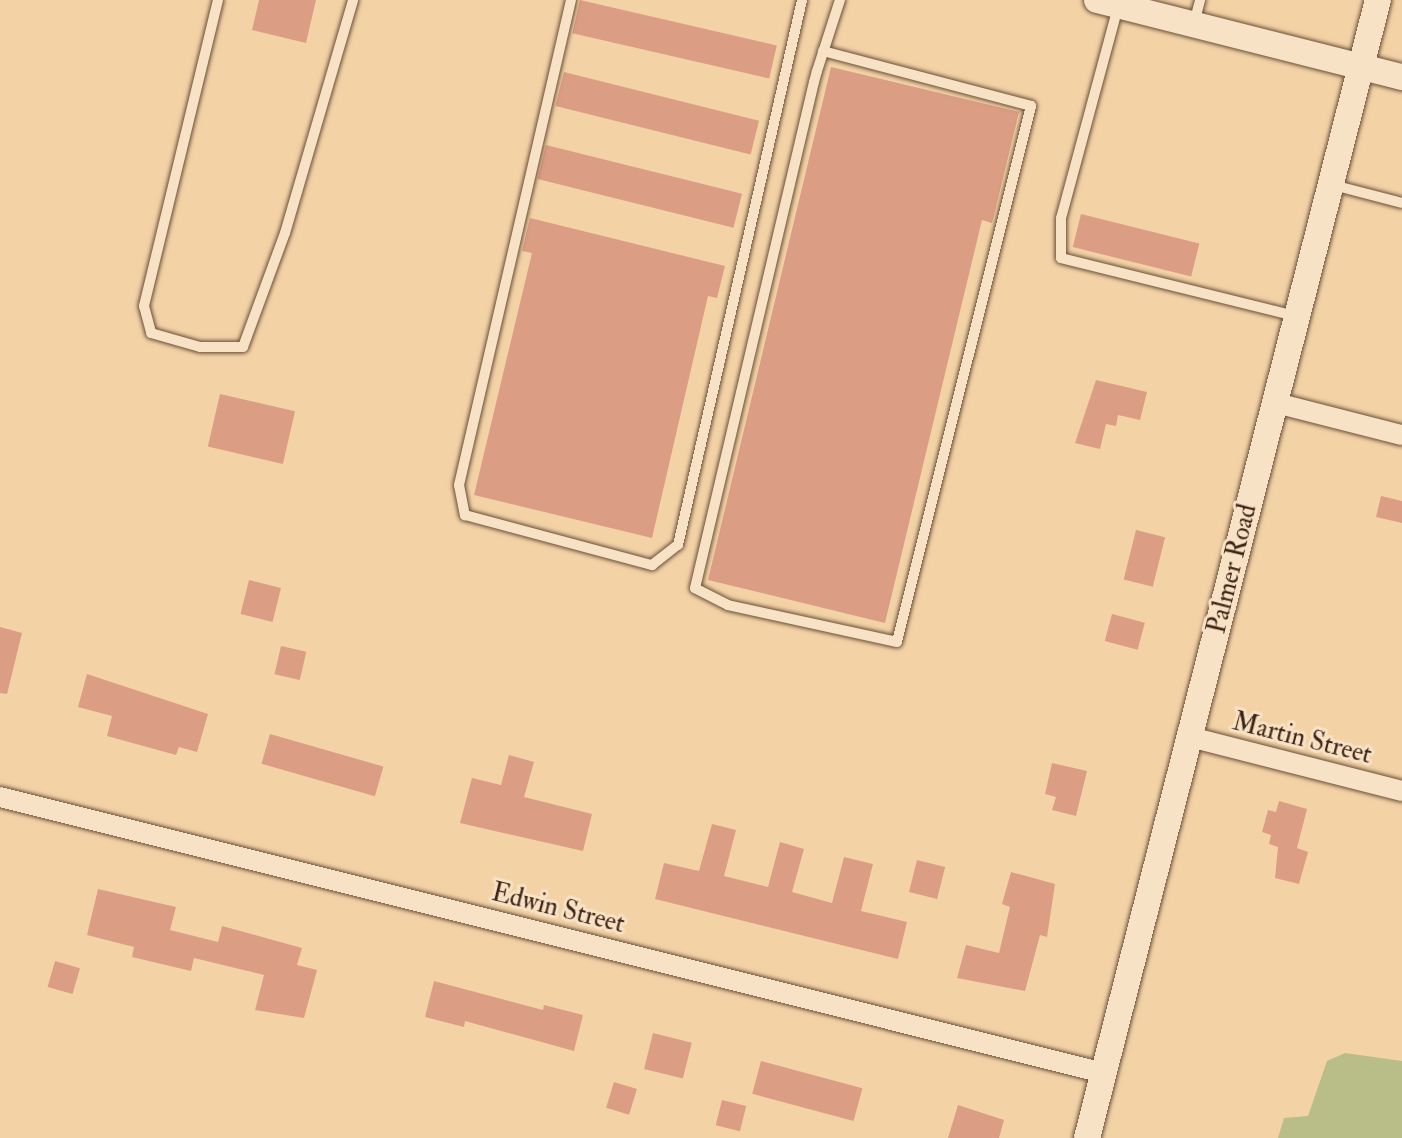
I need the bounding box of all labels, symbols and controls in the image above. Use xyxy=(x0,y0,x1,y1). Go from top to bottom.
street label: Palmer Road xyxy=(1202,501,1264,637)
street label: Martin Street xyxy=(1229,707,1375,771)
street label: Edwin Street xyxy=(488,877,628,941)

